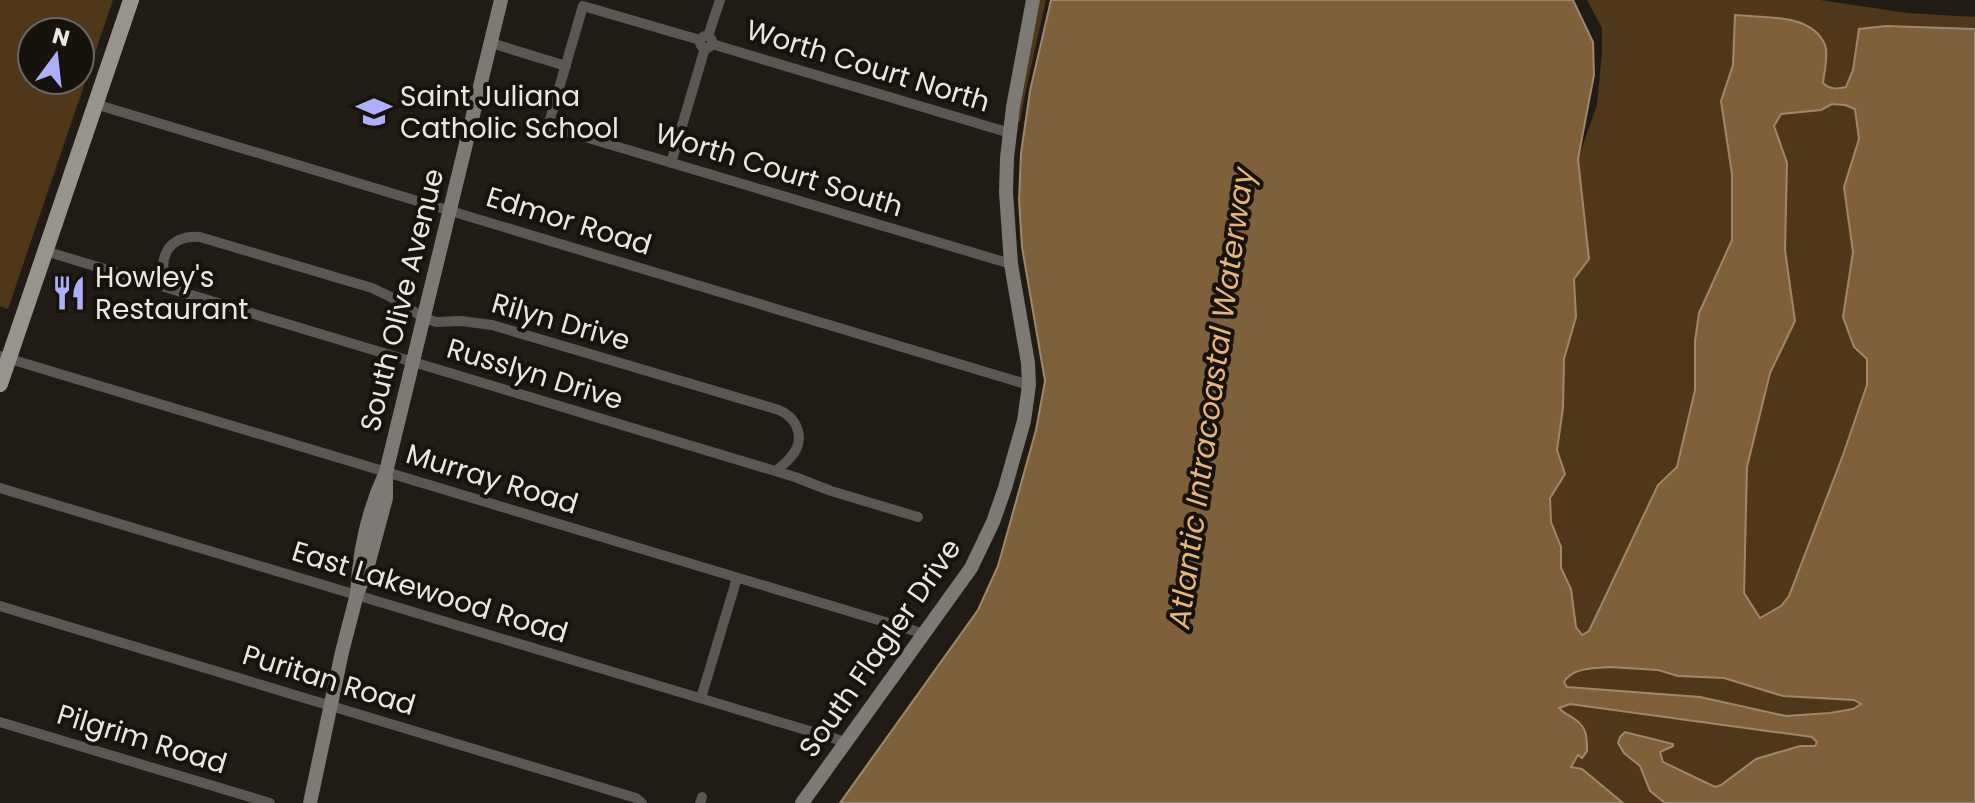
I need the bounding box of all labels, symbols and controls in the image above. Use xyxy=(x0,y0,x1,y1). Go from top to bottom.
street label: Worth Court North xyxy=(741,10,995,122)
north arrow xyxy=(16,16,96,96)
text: N xyxy=(49,20,73,54)
place label: Saint Juliana Catholic School xyxy=(400,77,619,148)
school or university icon: Saint Juliana Catholic School xyxy=(355,93,393,131)
street label: Worth Court South xyxy=(650,114,908,226)
water label: Atlantic Intracoastal Waterway xyxy=(1157,164,1265,632)
street label: South Olive Avenue xyxy=(350,165,454,435)
street label: Edmor Road xyxy=(482,177,656,265)
place label: Howley's Restaurant xyxy=(95,258,249,329)
restaurant icon: Howley's Restaurant xyxy=(50,274,88,312)
street label: Rilyn Drive xyxy=(487,284,635,360)
street label: Russlyn Drive xyxy=(442,329,628,419)
street label: Murray Road xyxy=(401,434,583,524)
street label: East Lakewood Road xyxy=(287,531,573,653)
street label: South Flagler Drive xyxy=(790,531,970,765)
street label: Puritan Road xyxy=(238,635,420,725)
street label: Pilgrim Road xyxy=(52,695,232,783)

